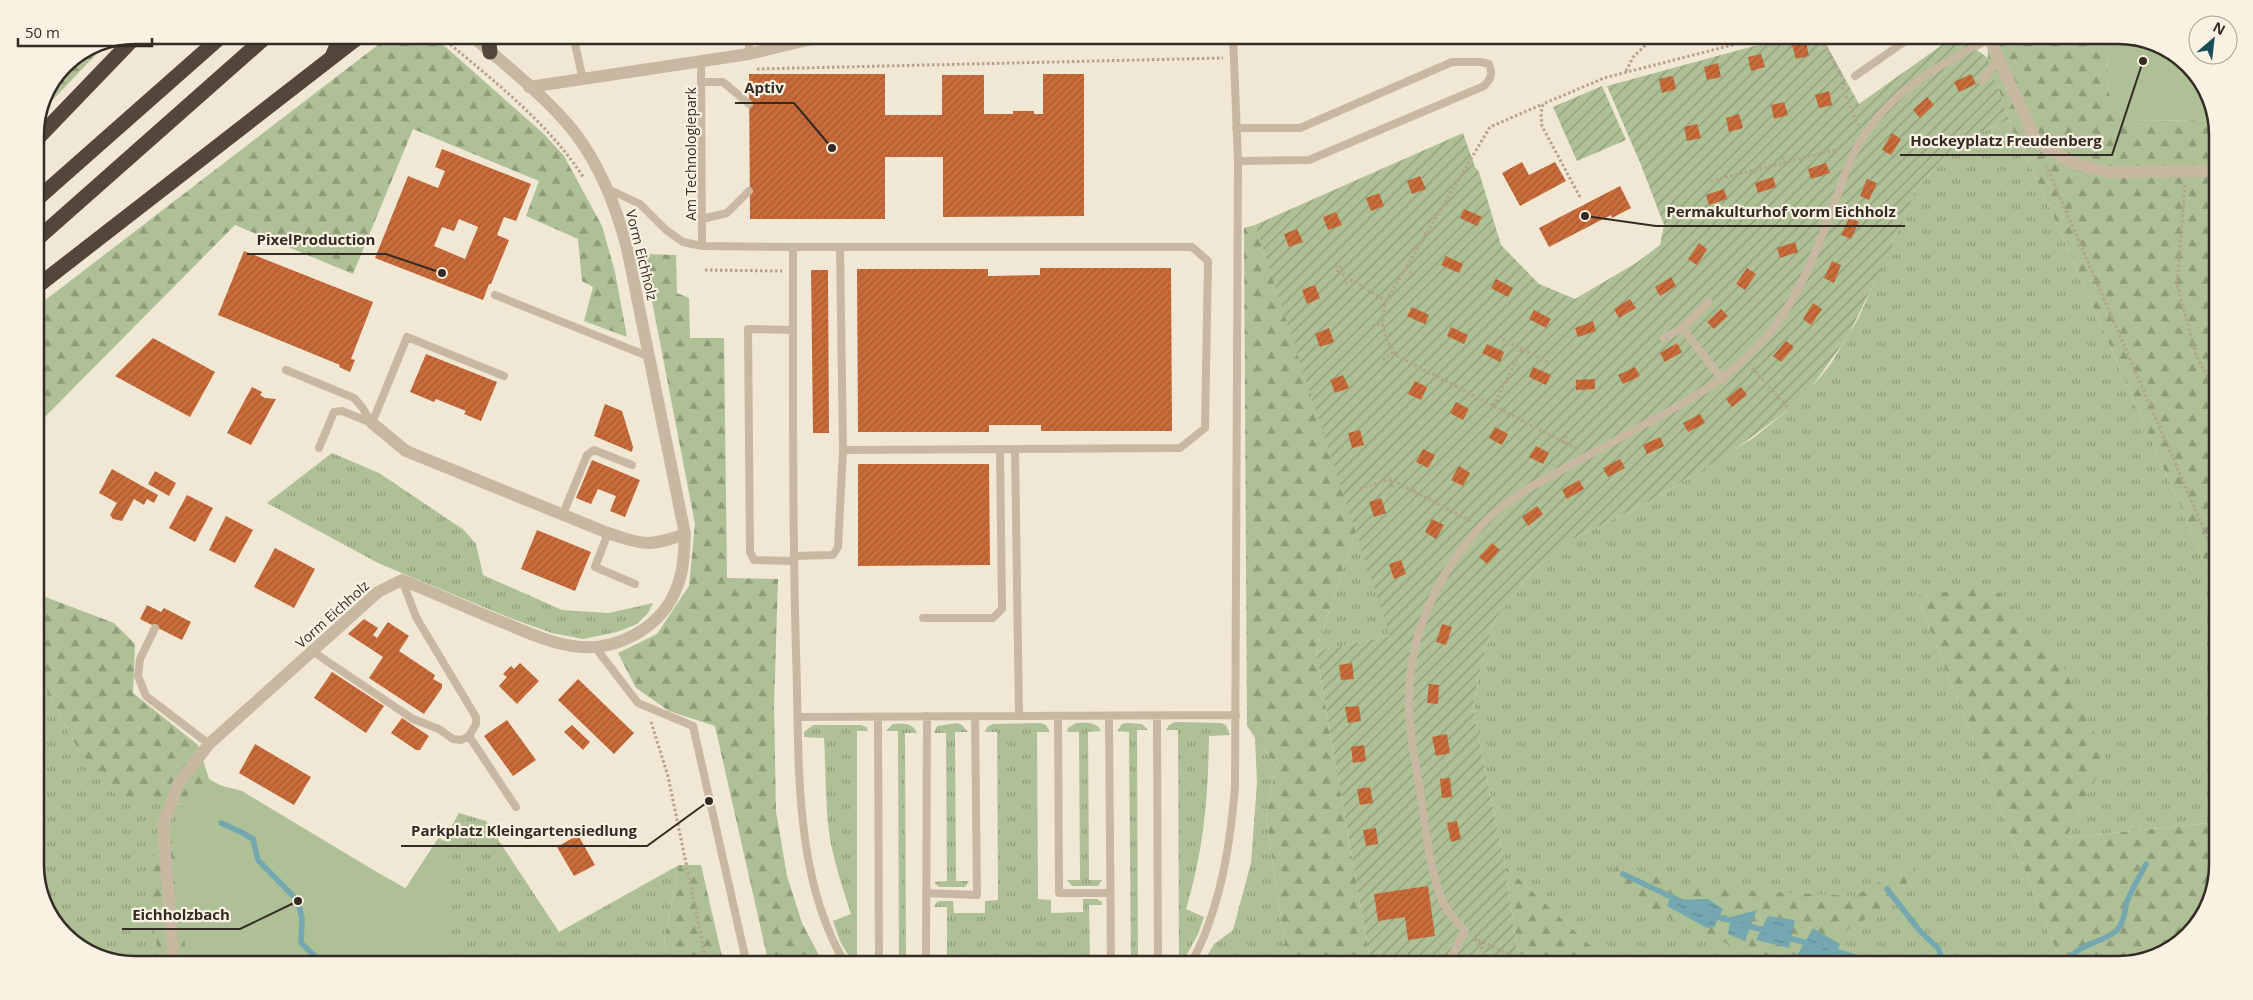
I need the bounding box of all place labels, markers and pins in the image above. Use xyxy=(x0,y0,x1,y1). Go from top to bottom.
callout: Aptiv xyxy=(735,73,794,103)
callout: Hockeyplatz Freudenberg xyxy=(1900,125,2112,155)
callout: Permakulturhof vorm Eichholz xyxy=(1656,196,1905,226)
callout: PixelProduction xyxy=(247,224,386,254)
callout: Parkplatz Kleingartensiedlung xyxy=(401,816,647,846)
callout: Eichholzbach xyxy=(122,899,240,929)

